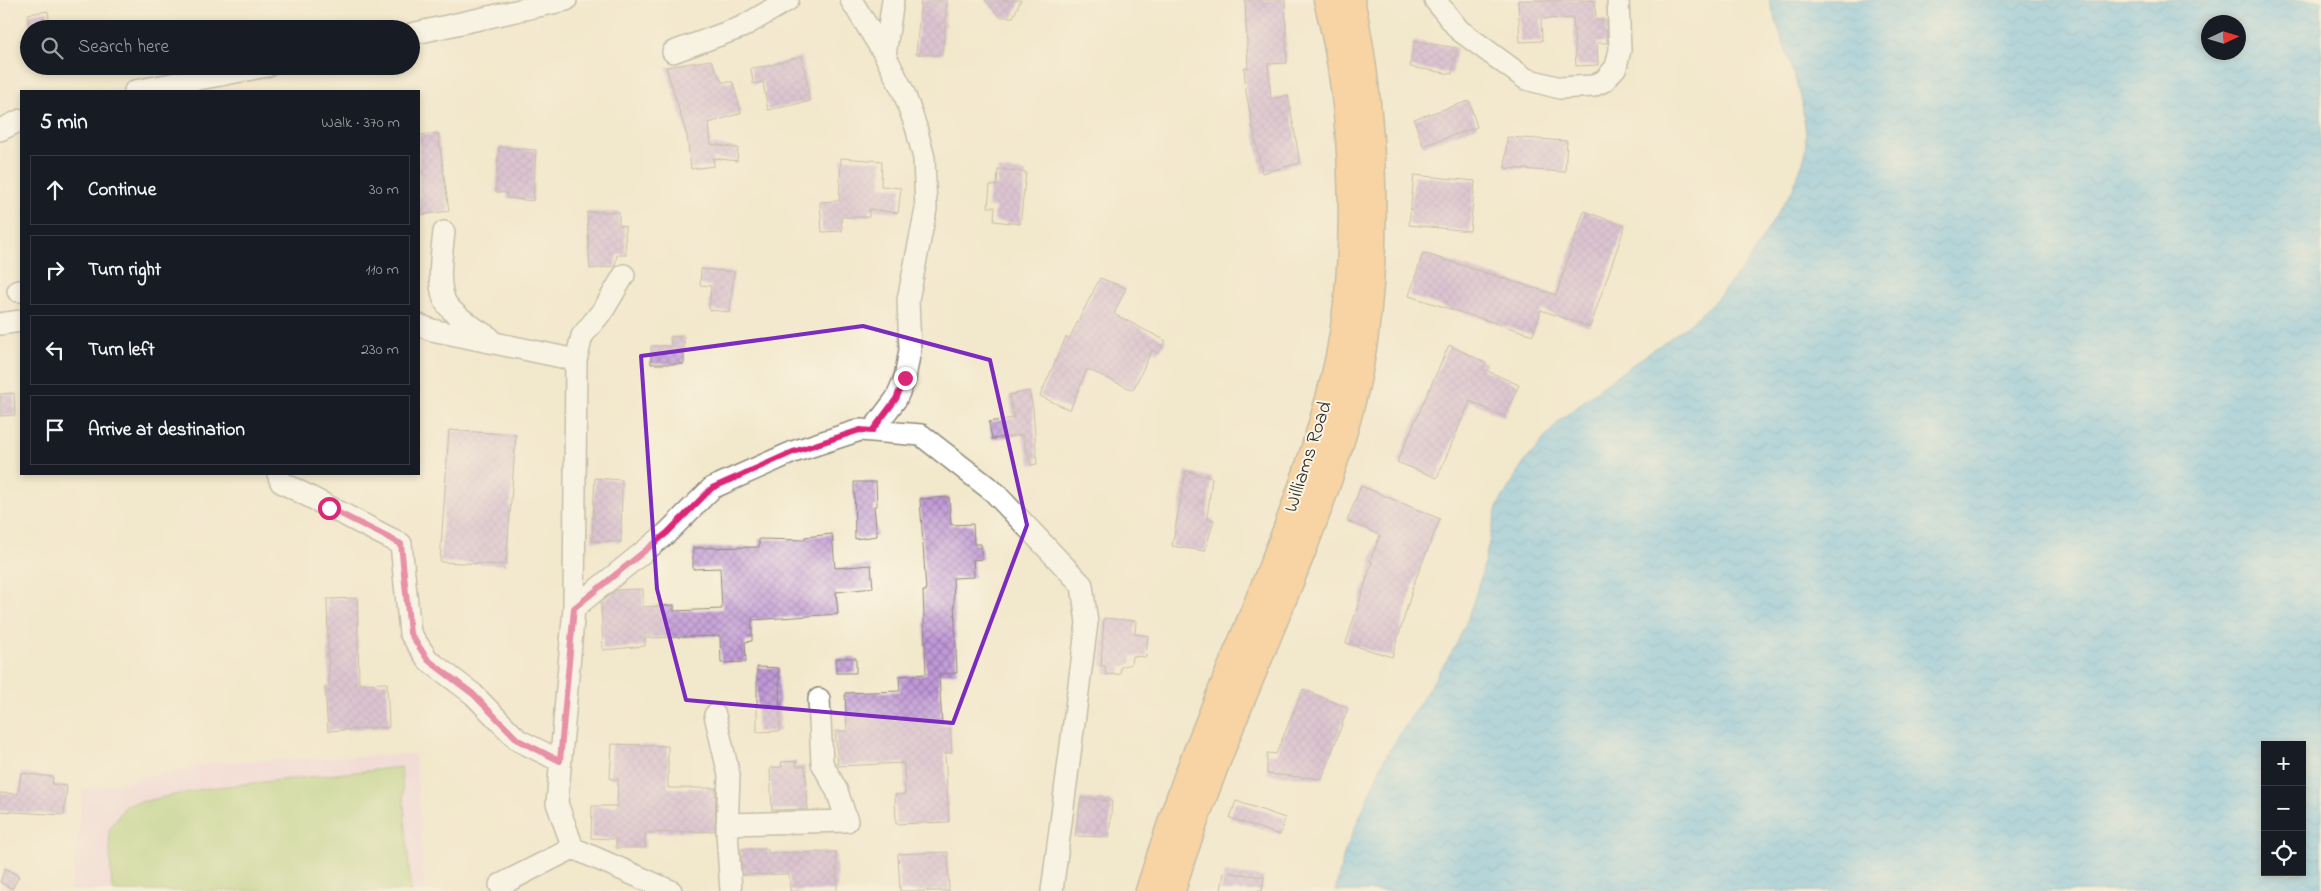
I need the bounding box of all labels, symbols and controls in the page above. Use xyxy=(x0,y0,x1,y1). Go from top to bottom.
north arrow xyxy=(2201,15,2246,60)
search box xyxy=(20,20,420,75)
icon: search xyxy=(38,34,66,62)
text: Search here xyxy=(78,34,169,61)
text: 5 min xyxy=(40,108,88,138)
text: Walk · 370 m xyxy=(321,111,400,135)
icon: ahead xyxy=(41,176,69,204)
text: Continue xyxy=(88,177,156,204)
text: 30 m xyxy=(369,178,399,202)
icon: right xyxy=(41,256,69,284)
text: Turn right xyxy=(88,257,161,284)
text: 110 m xyxy=(365,258,399,282)
icon: left xyxy=(41,336,69,364)
text: Turn left xyxy=(88,337,155,364)
text: 230 m xyxy=(361,338,399,362)
route end xyxy=(894,367,917,390)
street label: Williams Road xyxy=(1277,398,1341,516)
icon: arrive xyxy=(41,416,69,444)
text: Arrive at destination xyxy=(88,417,245,444)
route start xyxy=(318,497,341,520)
map controls xyxy=(2261,741,2306,876)
button: + xyxy=(2261,741,2306,786)
button: − xyxy=(2261,786,2306,831)
button: locate xyxy=(2261,831,2306,876)

